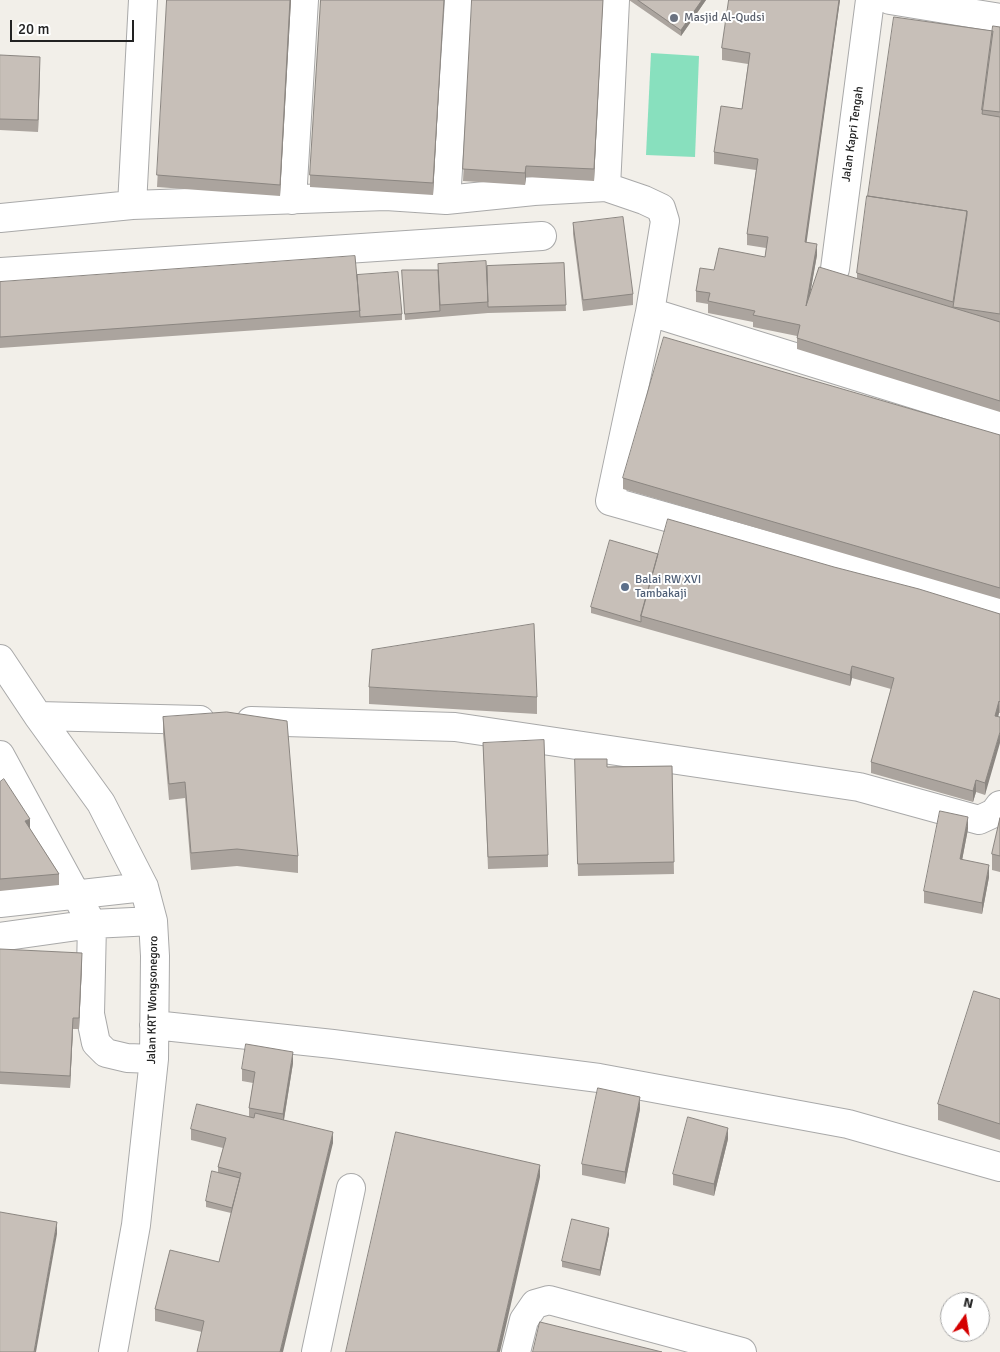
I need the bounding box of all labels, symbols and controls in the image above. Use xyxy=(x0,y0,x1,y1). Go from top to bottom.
scale bar xyxy=(12,10,136,42)
place label: Masjid Al-Qudsi xyxy=(684,11,765,25)
marker: Masjid Al-Qudsi xyxy=(668,12,680,24)
text: 20 m xyxy=(18,20,49,38)
street label: Jalan Kapri Tengah xyxy=(839,85,867,183)
place label: Balai RW XVI Tambakaji xyxy=(635,573,701,601)
marker: Balai RW XVI Tambakaji xyxy=(619,581,631,593)
street label: Jalan KRT Wongsonegoro xyxy=(145,936,161,1064)
north arrow xyxy=(940,1292,990,1342)
text: N xyxy=(962,1293,975,1312)

